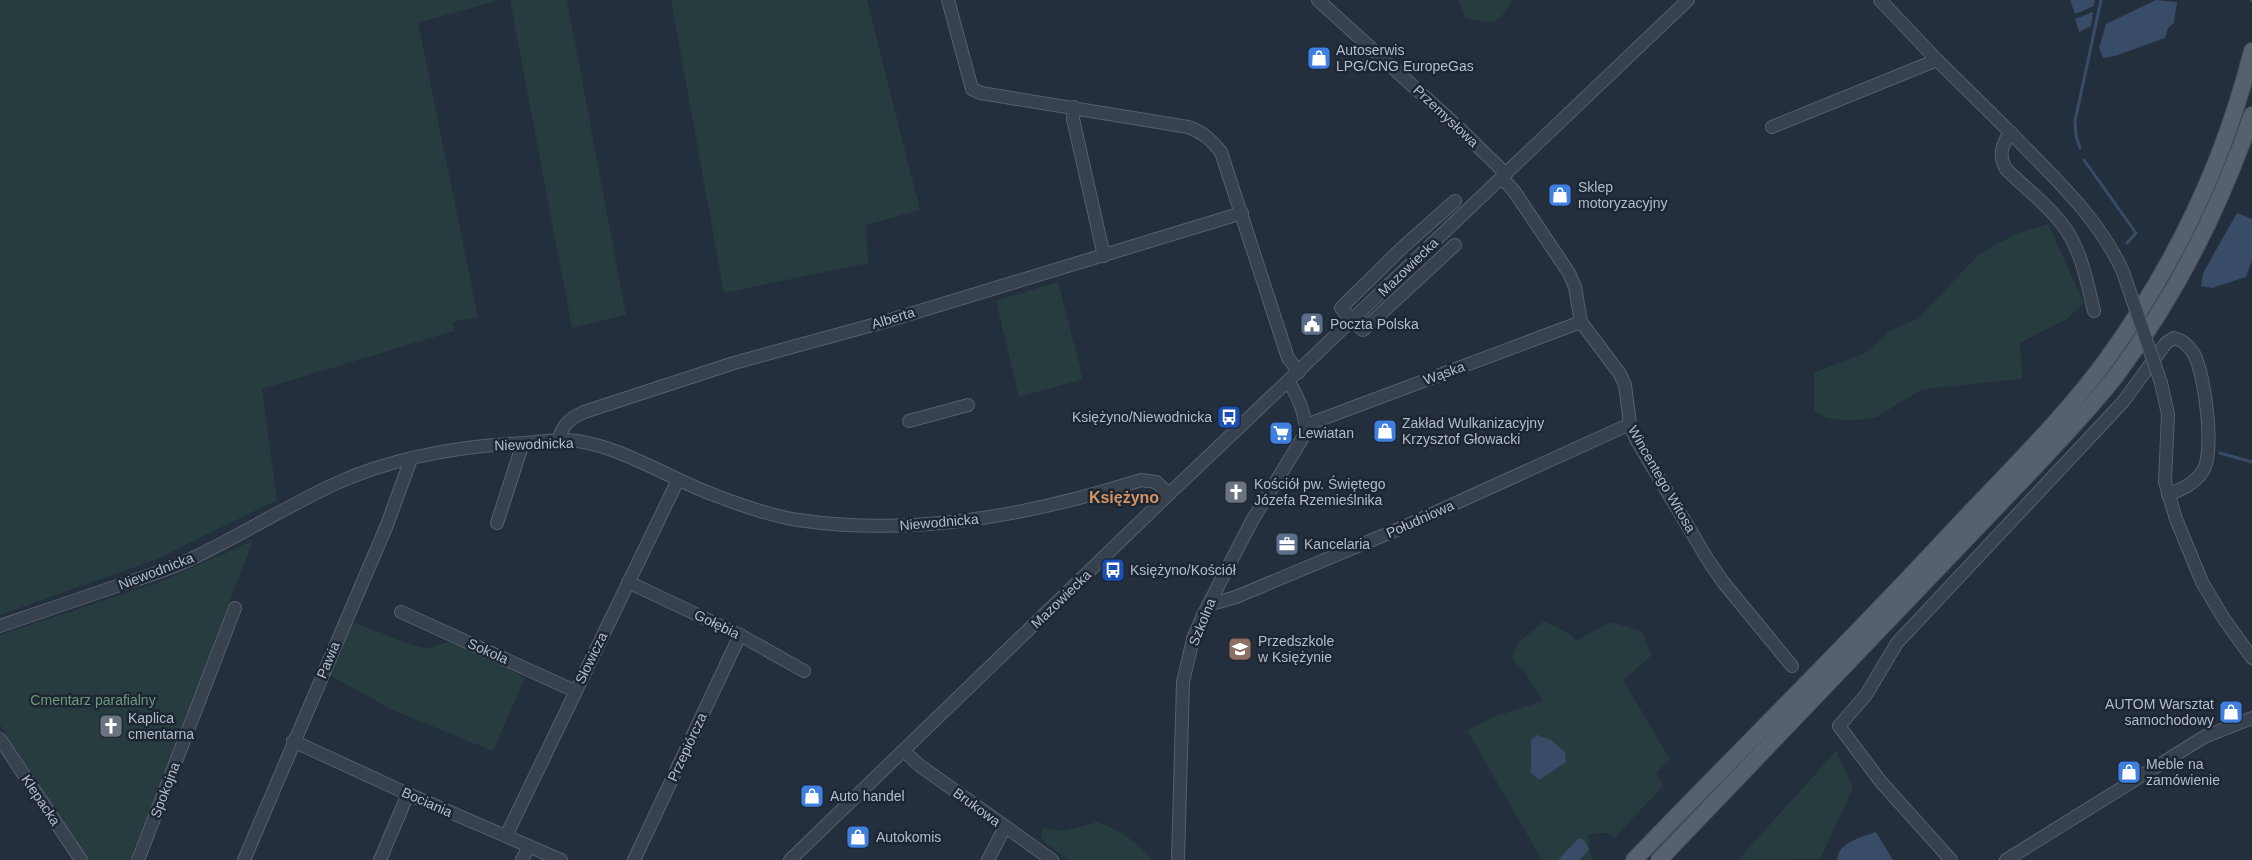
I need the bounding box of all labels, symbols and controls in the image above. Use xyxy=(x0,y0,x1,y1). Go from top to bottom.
place label: Autoserwis LPG/CNG EuropeGas xyxy=(1336,42,1474,74)
shop icon: Autoserwis LPG/CNG EuropeGas xyxy=(1306,45,1332,71)
street label: Przemysłowa xyxy=(1410,82,1482,150)
place label: Sklep motoryzacyjny xyxy=(1578,179,1667,211)
shop icon: Sklep motoryzacyjny xyxy=(1547,182,1573,208)
street label: Mazowiecka xyxy=(1375,234,1441,300)
street label: Alberta xyxy=(869,304,917,332)
public building icon: Poczta Polska xyxy=(1299,311,1325,337)
place label: Poczta Polska xyxy=(1330,316,1419,332)
street label: Wąska xyxy=(1421,358,1467,388)
bus stop icon: Księżyno/Niewodnicka xyxy=(1216,404,1242,430)
place label: Księżyno/Niewodnicka xyxy=(1072,409,1212,425)
place label: Zakład Wulkanizacyjny Krzysztof Głowacki xyxy=(1402,415,1544,447)
shop icon: Zakład Wulkanizacyjny Krzysztof Głowacki xyxy=(1372,418,1398,444)
supermarket icon: Lewiatan xyxy=(1268,420,1294,446)
street label: Wincentego Witosa xyxy=(1625,423,1699,535)
place label: Lewiatan xyxy=(1298,425,1354,441)
street label: Niewodnicka xyxy=(494,435,574,453)
place label: Kościół pw. Świętego Józefa Rzemieślnika xyxy=(1254,475,1386,508)
church icon: Kościół pw. Świętego Józefa Rzemieślnika xyxy=(1223,479,1249,505)
district label: Księżyno xyxy=(1089,489,1159,506)
street label: Południowa xyxy=(1384,497,1457,541)
street label: Niewodnicka xyxy=(899,511,979,533)
office icon: Kancelaria xyxy=(1274,531,1300,557)
place label: Kancelaria xyxy=(1304,536,1370,552)
street label: Niewodnicka xyxy=(116,549,196,593)
bus stop icon: Księżyno/Kościół xyxy=(1100,557,1126,583)
place label: Księżyno/Kościół xyxy=(1130,562,1237,578)
street label: Mazowiecka xyxy=(1028,566,1094,632)
street label: Szkolna xyxy=(1185,596,1219,648)
street label: Gołębia xyxy=(692,606,742,642)
street label: Słowicza xyxy=(572,629,610,686)
place label: Przedszkole w Księżynie xyxy=(1257,633,1334,665)
street label: Sokola xyxy=(465,635,511,667)
school or university icon: Przedszkole w Księżynie xyxy=(1227,636,1253,662)
street label: Pawia xyxy=(313,639,343,681)
park label: Cmentarz parafialny xyxy=(30,692,156,708)
place label: AUTOM Warsztat samochodowy xyxy=(2105,696,2214,728)
shop icon: AUTOM Warsztat samochodowy xyxy=(2218,699,2244,725)
place label: Kaplica cmentarna xyxy=(128,710,194,742)
street label: Przepiórcza xyxy=(664,710,710,784)
church icon: Kaplica cmentarna xyxy=(98,713,124,739)
place label: Meble na zamówienie xyxy=(2146,756,2220,788)
shop icon: Meble na zamówienie xyxy=(2116,759,2142,785)
street label: Spokojna xyxy=(147,760,183,820)
street label: Klepacka xyxy=(18,772,64,829)
shop icon: Auto handel xyxy=(799,783,825,809)
street label: Bociania xyxy=(399,784,455,820)
street label: Brukowa xyxy=(950,785,1004,830)
place label: Auto handel xyxy=(830,788,905,804)
shop icon: Autokomis xyxy=(845,824,871,850)
place label: Autokomis xyxy=(876,829,941,845)

